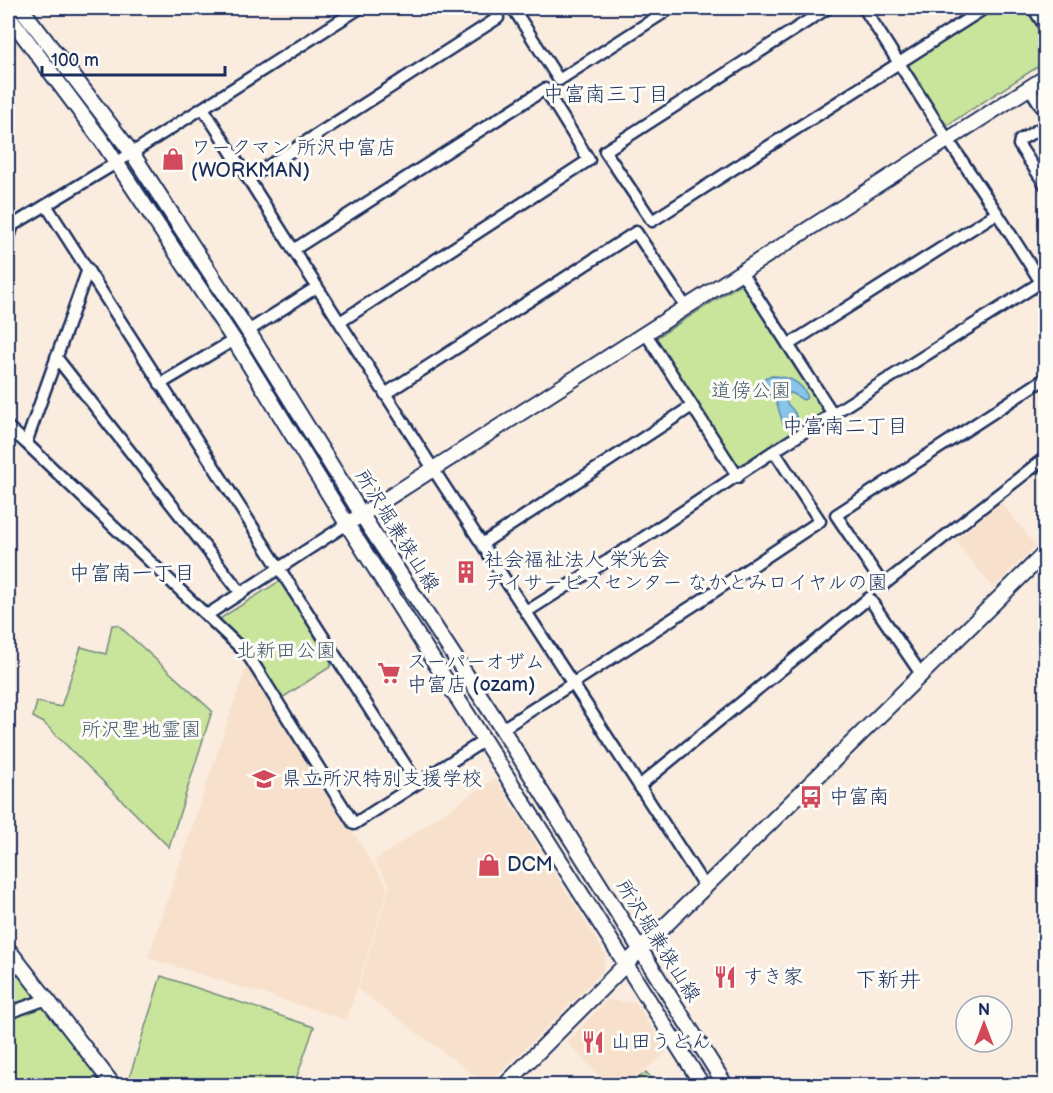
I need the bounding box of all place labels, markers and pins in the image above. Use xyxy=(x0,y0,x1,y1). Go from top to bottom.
place label: ワークマン 所沢中富店 (WORKMAN) xyxy=(191,136,396,183)
shop icon: ワークマン 所沢中富店 (WORKMAN) xyxy=(160,146,186,172)
place label: 社会福祉法人 栄光会 デイサービスセンター なかとみロイヤルの園 xyxy=(484,548,887,595)
building icon: 社会福祉法人 栄光会 デイサービスセンター なかとみロイヤルの園 xyxy=(453,559,479,585)
place label: スーパーオザム 中富店 (ozam) xyxy=(407,650,545,697)
supermarket icon: スーパーオザム 中富店 (ozam) xyxy=(376,660,402,686)
school or university icon: 県立所沢特別支援学校 xyxy=(251,766,277,792)
place label: 県立所沢特別支援学校 xyxy=(282,767,482,791)
bus stop icon: 中富南 xyxy=(798,784,824,810)
place label: 中富南 xyxy=(829,785,889,809)
shop icon: DCM xyxy=(476,852,502,878)
place label: DCM xyxy=(507,853,553,877)
restaurant icon: すき家 xyxy=(712,964,738,990)
place label: すき家 xyxy=(743,965,803,989)
restaurant icon: 山田うどん xyxy=(580,1029,606,1055)
place label: 山田うどん xyxy=(611,1030,711,1054)

